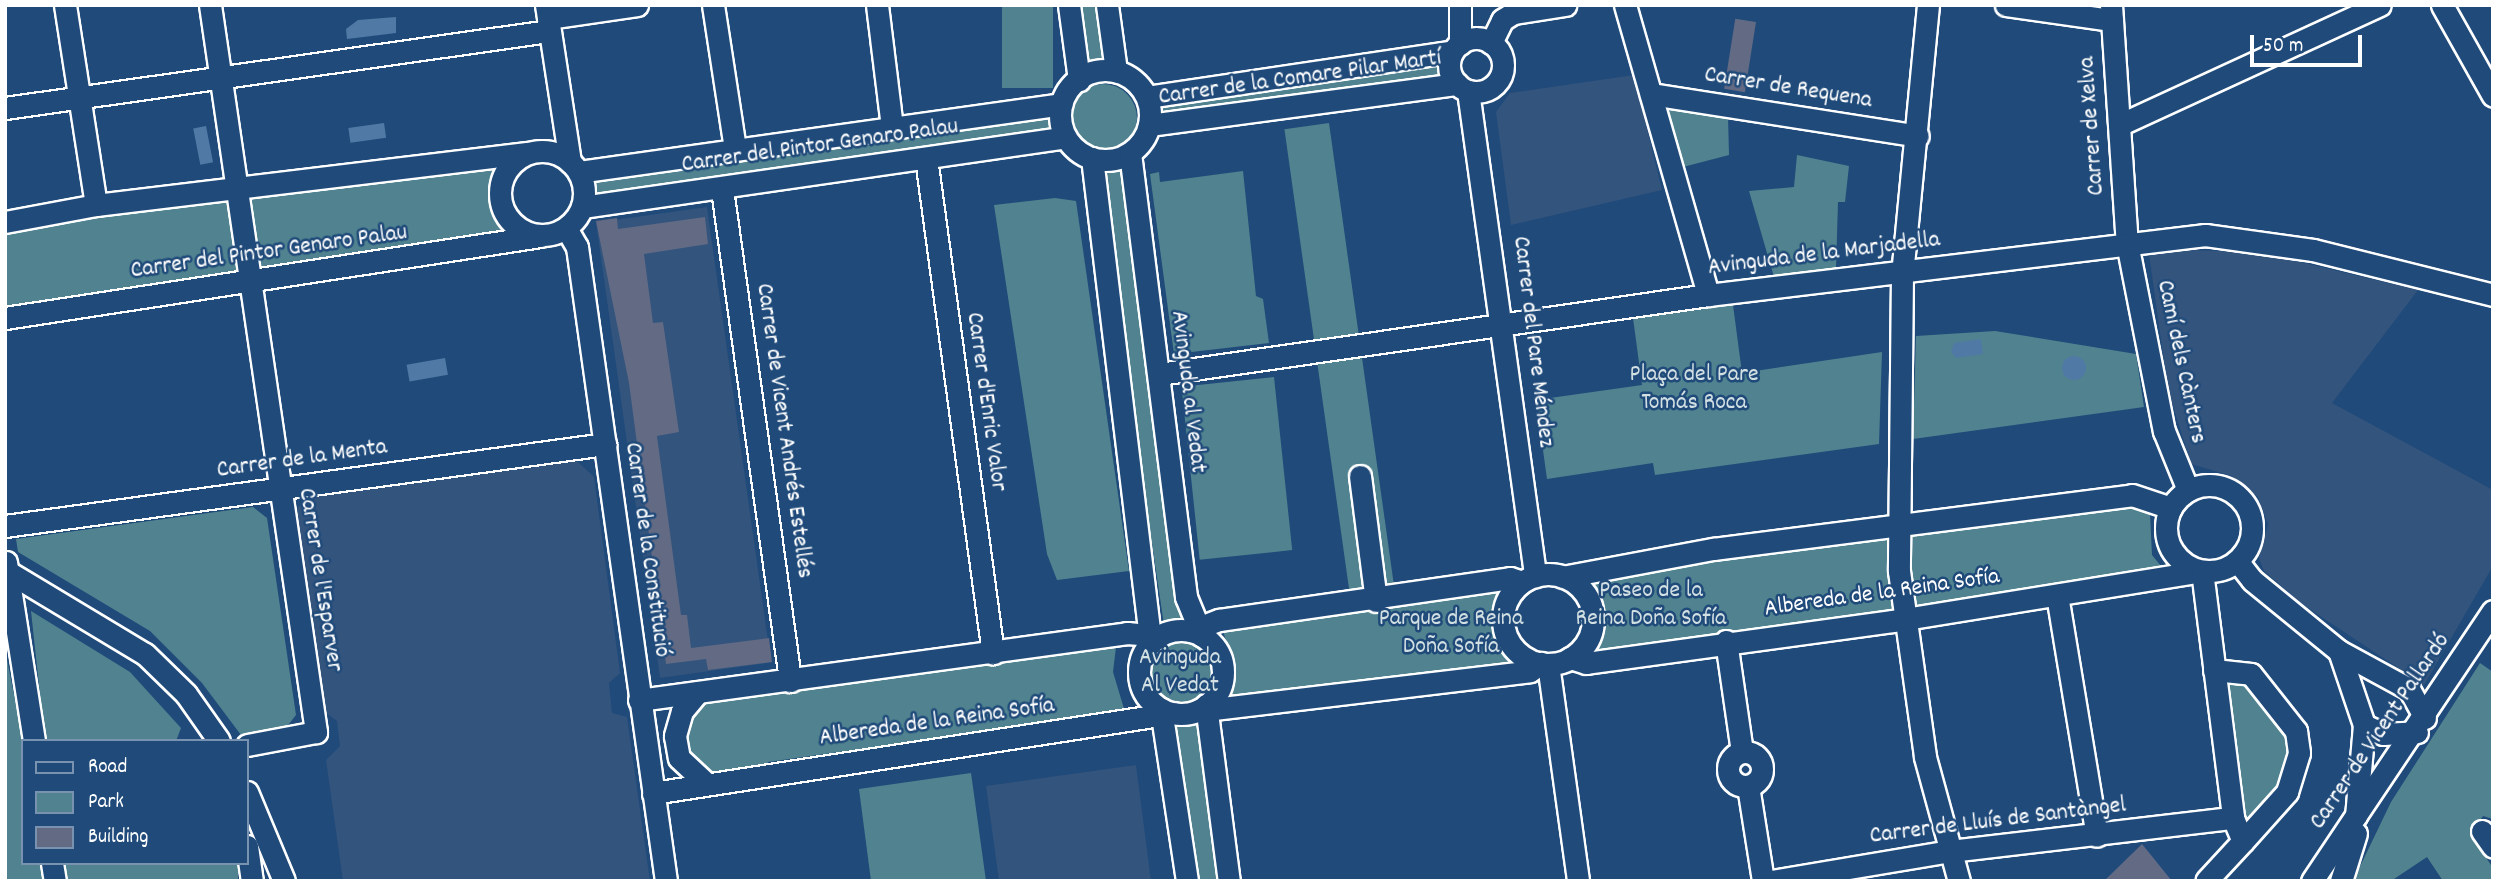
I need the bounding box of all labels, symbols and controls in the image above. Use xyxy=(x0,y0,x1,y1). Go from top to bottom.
scale bar xyxy=(2253,21,2365,65)
text: 50 m xyxy=(2263,32,2303,62)
street label: Carrer de la Comare Pilar Martí xyxy=(1157,45,1443,113)
street label: Carrer de Xelva xyxy=(2074,56,2112,196)
street label: Carrer de Requena xyxy=(1702,62,1874,116)
street label: Carrer del Pintor Genaro Palau xyxy=(680,113,960,181)
street label: Carrer del Pintor Genaro Palau xyxy=(129,219,409,287)
street label: Avinguda de la Marjadella xyxy=(1706,226,1942,284)
street label: Carrer del Pare Méndez xyxy=(1505,235,1559,449)
street label: Camí dels Cànters xyxy=(2149,278,2211,446)
street label: Carrer de Vicent Andrés Estellés xyxy=(748,282,818,580)
street label: Avinguda al Vedat xyxy=(1163,309,1211,475)
street label: Carrer d'Enric Valor xyxy=(958,311,1012,493)
park label: Plaça del Pare Tomás Roca xyxy=(1630,362,1758,418)
street label: Carrer de la Menta xyxy=(215,434,389,486)
street label: Carrer de la Constitució xyxy=(617,441,675,659)
street label: Carrer de l'Esparver xyxy=(290,486,348,674)
street label: Albereda de la Reina Sofía xyxy=(1763,563,2001,625)
park label: Paseo de la Reina Doña Sofía xyxy=(1576,578,1726,634)
park label: Parque de Reina Doña Sofía xyxy=(1379,606,1523,662)
street label: Carrer de Vicent Pallardó xyxy=(2305,628,2457,836)
park label: Avinguda Al Vedat xyxy=(1139,645,1221,701)
street label: Albereda de la Reina Sofía xyxy=(818,692,1056,754)
legend xyxy=(21,739,248,865)
text: Road xyxy=(88,753,127,783)
text: Park xyxy=(88,788,124,818)
street label: Carrer de Lluís de Santàngel xyxy=(1868,792,2128,852)
text: Building xyxy=(88,823,148,853)

